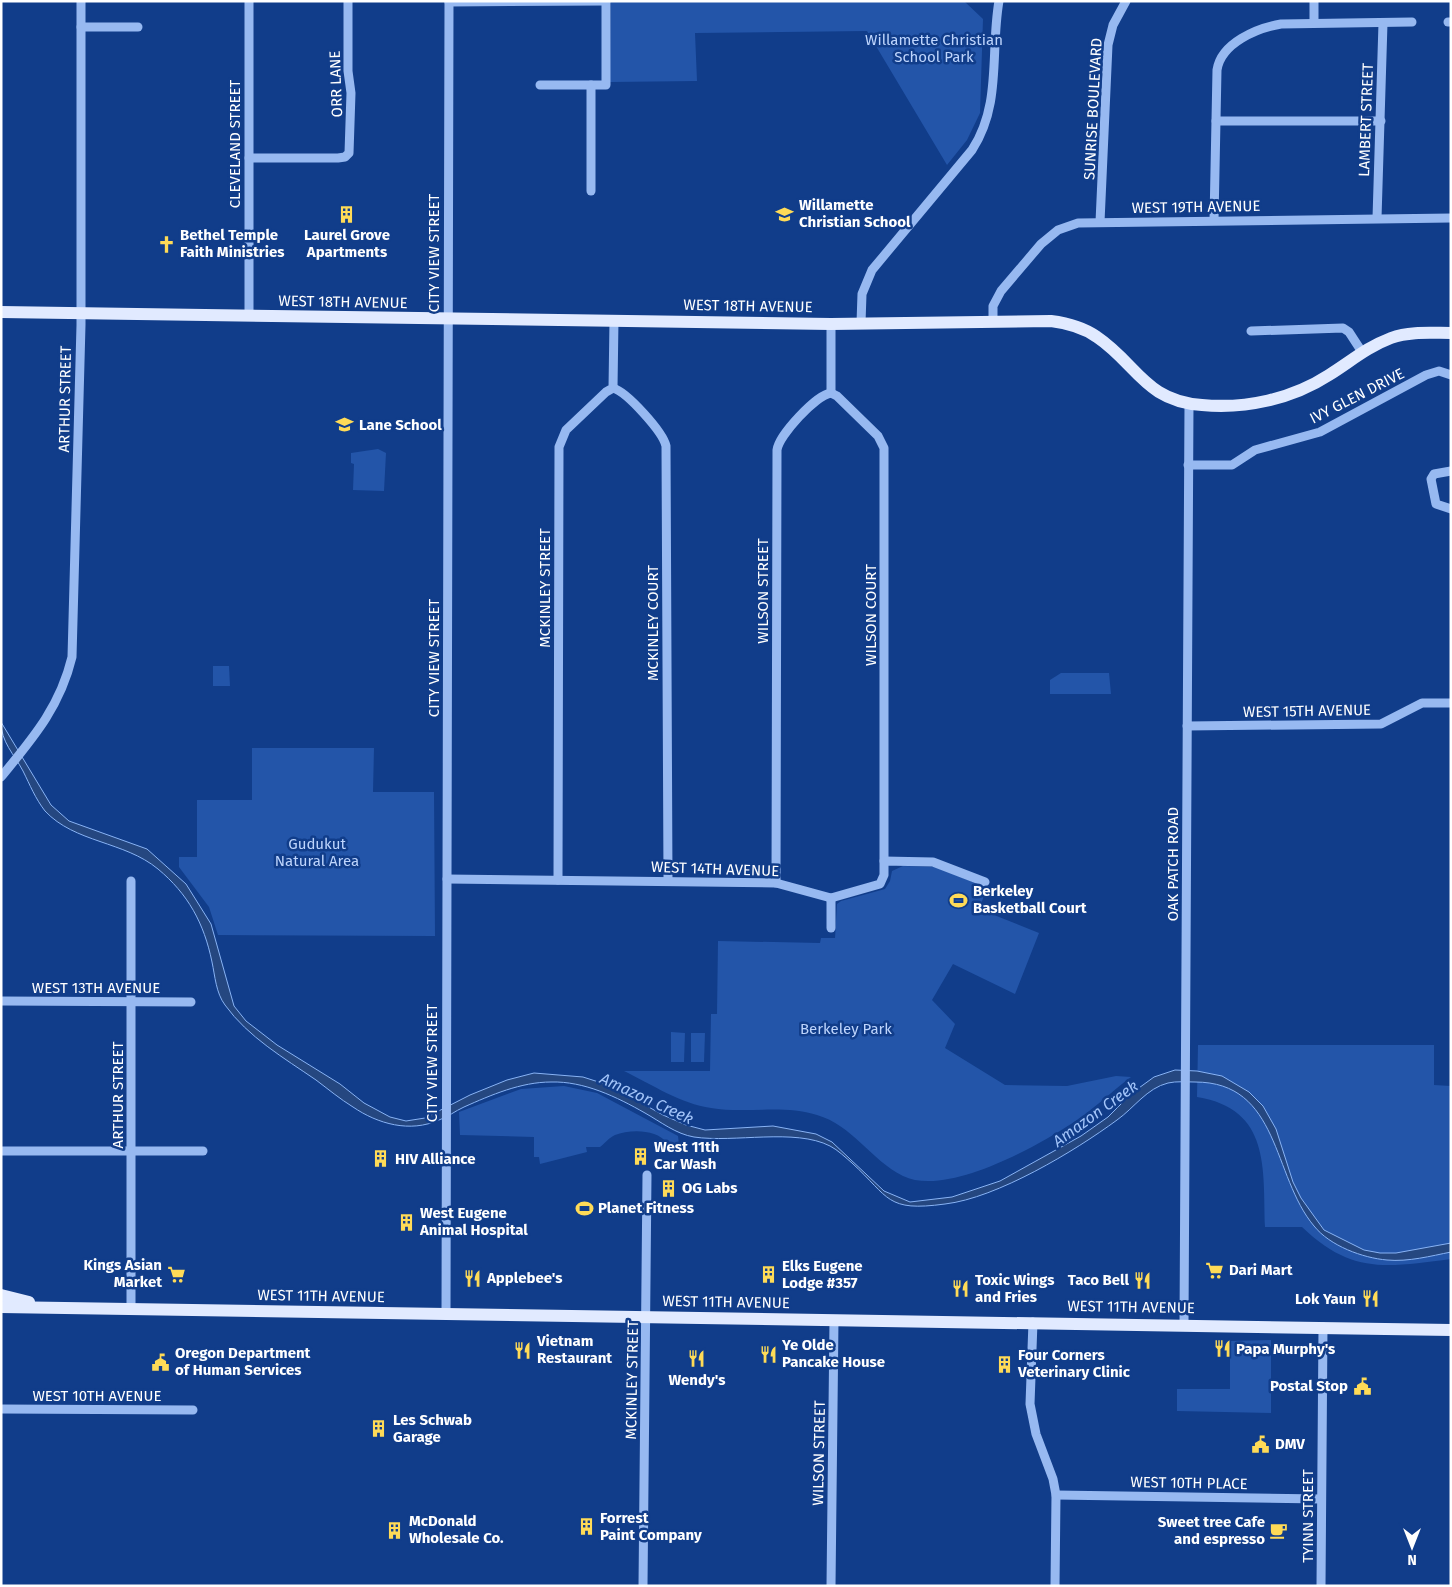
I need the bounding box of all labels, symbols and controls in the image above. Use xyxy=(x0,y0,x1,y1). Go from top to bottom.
park label: Willamette Christian School Park xyxy=(865,31,1003,66)
street label: SUNRISE BOULEVARD xyxy=(1080,37,1106,181)
street label: ORR LANE xyxy=(326,50,346,118)
street label: LAMBERT STREET xyxy=(1355,63,1377,177)
street label: CLEVELAND STREET xyxy=(226,79,244,208)
street label: CITY VIEW STREET xyxy=(425,194,443,312)
place label: Willamette Christian School xyxy=(799,196,911,231)
street label: WEST 19TH AVENUE xyxy=(1131,197,1261,217)
building icon: Laurel Grove Apartments xyxy=(337,204,357,224)
school or university icon: Willamette Christian School xyxy=(775,204,795,224)
place label: Bethel Temple Faith Ministries xyxy=(180,226,285,261)
place label: Laurel Grove Apartments xyxy=(304,226,390,261)
church icon: Bethel Temple Faith Ministries xyxy=(156,234,176,254)
street label: WEST 18TH AVENUE xyxy=(278,292,408,312)
street label: WEST 18TH AVENUE xyxy=(683,296,813,316)
street label: ARTHUR STREET xyxy=(55,345,75,453)
street label: IVY GLEN DRIVE xyxy=(1307,364,1407,428)
school or university icon: Lane School xyxy=(335,415,355,435)
place label: Lane School xyxy=(359,416,442,434)
street label: MCKINLEY STREET xyxy=(536,528,554,648)
street label: WILSON STREET xyxy=(754,538,772,644)
street label: WILSON COURT xyxy=(862,564,880,666)
street label: MCKINLEY COURT xyxy=(644,565,662,681)
street label: CITY VIEW STREET xyxy=(425,599,443,717)
street label: WEST 15TH AVENUE xyxy=(1243,701,1371,721)
street label: OAK PATCH ROAD xyxy=(1164,807,1182,921)
park label: Gudukut Natural Area xyxy=(275,835,359,870)
street label: WEST 14TH AVENUE xyxy=(650,858,780,880)
place label: Berkeley Basketball Court xyxy=(973,882,1087,917)
sports icon: Berkeley Basketball Court xyxy=(949,890,969,910)
street label: WEST 13TH AVENUE xyxy=(32,979,160,997)
street label: CITY VIEW STREET xyxy=(423,1004,441,1122)
park label: Berkeley Park xyxy=(800,1020,892,1038)
street label: ARTHUR STREET xyxy=(109,1041,127,1148)
water label: Amazon Creek xyxy=(596,1068,697,1128)
water label: Amazon Creek xyxy=(1048,1076,1142,1151)
place label: West 11th Car Wash xyxy=(654,1138,720,1173)
building icon: West 11th Car Wash xyxy=(630,1146,650,1166)
building icon: HIV Alliance xyxy=(371,1149,391,1169)
place label: HIV Alliance xyxy=(395,1150,476,1168)
building icon: OG Labs xyxy=(658,1178,678,1198)
place label: OG Labs xyxy=(682,1179,738,1197)
sports icon: Planet Fitness xyxy=(574,1198,594,1218)
place label: Planet Fitness xyxy=(598,1199,694,1217)
place label: West Eugene Animal Hospital xyxy=(419,1204,528,1239)
building icon: West Eugene Animal Hospital xyxy=(396,1212,416,1232)
place label: Kings Asian Market xyxy=(83,1256,162,1291)
place label: Elks Eugene Lodge #357 xyxy=(782,1257,863,1292)
supermarket icon: Dari Mart xyxy=(1205,1260,1225,1280)
place label: Dari Mart xyxy=(1229,1261,1293,1279)
supermarket icon: Kings Asian Market xyxy=(166,1264,186,1284)
building icon: Elks Eugene Lodge #357 xyxy=(758,1265,778,1285)
restaurant icon: Applebee's xyxy=(463,1268,483,1288)
place label: Applebee's xyxy=(486,1269,562,1287)
restaurant icon: Taco Bell xyxy=(1133,1270,1153,1290)
place label: Toxic Wings and Fries xyxy=(975,1271,1054,1306)
place label: Taco Bell xyxy=(1068,1271,1130,1289)
restaurant icon: Toxic Wings and Fries xyxy=(951,1279,971,1299)
street label: WEST 11TH AVENUE xyxy=(257,1286,385,1306)
restaurant icon: Lok Yaun xyxy=(1360,1289,1380,1309)
place label: Lok Yaun xyxy=(1295,1290,1356,1308)
street label: WEST 11TH AVENUE xyxy=(662,1292,790,1312)
street label: WEST 11TH AVENUE xyxy=(1067,1297,1195,1317)
street label: MCKINLEY STREET xyxy=(622,1320,642,1440)
place label: Vietnam Restaurant xyxy=(536,1332,612,1367)
place label: Ye Olde Pancake House xyxy=(781,1336,885,1371)
restaurant icon: Papa Murphy's xyxy=(1212,1339,1232,1359)
restaurant icon: Vietnam Restaurant xyxy=(513,1340,533,1360)
place label: Papa Murphy's xyxy=(1236,1340,1335,1358)
place label: Oregon Department of Human Services xyxy=(175,1344,311,1379)
restaurant icon: Ye Olde Pancake House xyxy=(758,1344,778,1364)
place label: Four Corners Veterinary Clinic xyxy=(1017,1346,1131,1381)
restaurant icon: Wendy's xyxy=(687,1349,707,1369)
public building icon: Oregon Department of Human Services xyxy=(151,1352,171,1372)
building icon: Four Corners Veterinary Clinic xyxy=(994,1354,1014,1374)
place label: Wendy's xyxy=(669,1371,725,1389)
public building icon: Postal Stop xyxy=(1352,1376,1372,1396)
place label: Postal Stop xyxy=(1270,1377,1348,1395)
street label: WEST 10TH AVENUE xyxy=(32,1387,162,1405)
street label: WILSON STREET xyxy=(809,1400,829,1506)
place label: Les Schwab Garage xyxy=(393,1411,472,1446)
building icon: Les Schwab Garage xyxy=(369,1419,389,1439)
public building icon: DMV xyxy=(1251,1434,1271,1454)
place label: DMV xyxy=(1275,1435,1305,1453)
street label: TYINN STREET xyxy=(1299,1469,1317,1563)
street label: WEST 10TH PLACE xyxy=(1130,1473,1248,1493)
place label: Forrest Paint Company xyxy=(600,1509,702,1544)
place label: McDonald Wholesale Co. xyxy=(409,1512,504,1547)
place label: Sweet tree Cafe and espresso xyxy=(1158,1513,1265,1548)
building icon: Forrest Paint Company xyxy=(576,1517,596,1537)
building icon: McDonald Wholesale Co. xyxy=(385,1520,405,1540)
cafe icon: Sweet tree Cafe and espresso xyxy=(1269,1521,1289,1541)
north arrow xyxy=(1387,1522,1437,1572)
text: N xyxy=(1407,1551,1417,1568)

